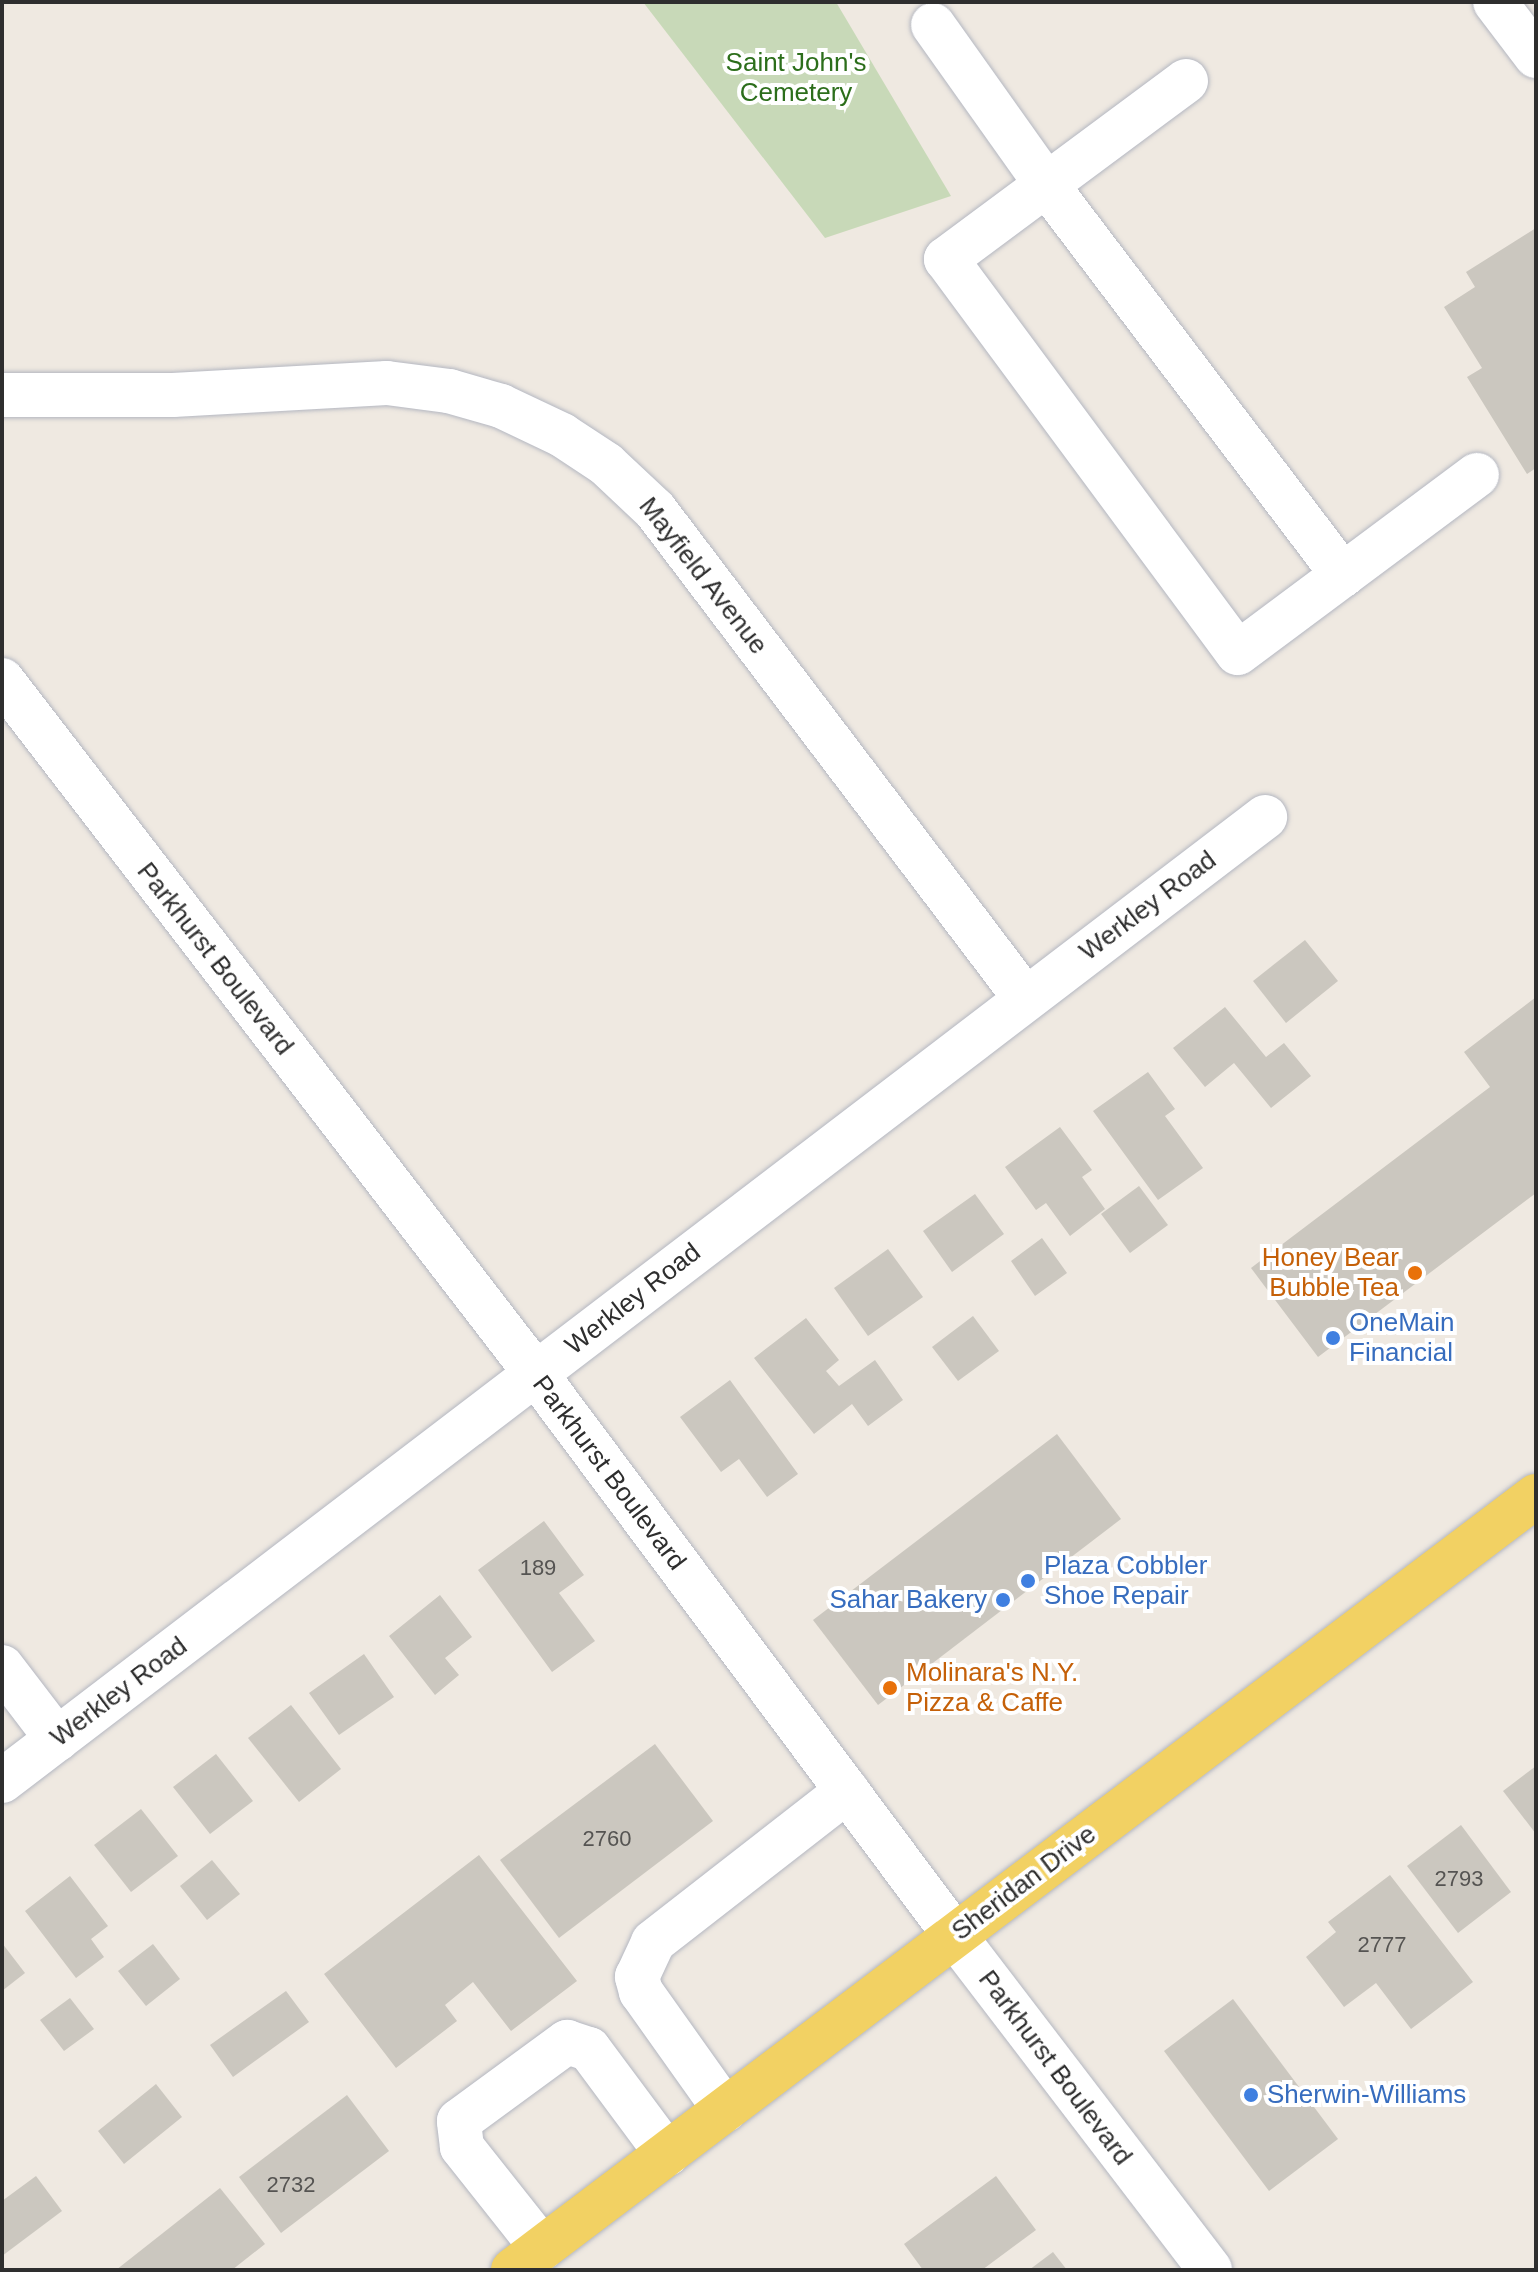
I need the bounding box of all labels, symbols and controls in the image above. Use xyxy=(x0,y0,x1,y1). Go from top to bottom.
park label: Saint John's Cemetery xyxy=(726,47,866,108)
street label: Mayfield Avenue xyxy=(632,491,774,661)
street label: Werkley Road xyxy=(1074,845,1222,967)
street label: Parkhurst Boulevard xyxy=(130,857,300,1061)
street label: Werkley Road xyxy=(559,1237,707,1361)
place label: Honey Bear Bubble Tea xyxy=(1262,1242,1399,1304)
marker: Honey Bear Bubble Tea xyxy=(1406,1264,1424,1282)
place label: OneMain Financial xyxy=(1349,1307,1454,1368)
marker: OneMain Financial xyxy=(1324,1329,1342,1347)
street label: Parkhurst Boulevard xyxy=(526,1370,692,1576)
place label: Plaza Cobbler Shoe Repair xyxy=(1044,1550,1207,1612)
house number: 189 xyxy=(520,1555,556,1581)
marker: Plaza Cobbler Shoe Repair xyxy=(1019,1572,1037,1590)
place label: Sahar Bakery xyxy=(829,1584,987,1616)
marker: Sahar Bakery xyxy=(994,1591,1012,1609)
street label: Werkley Road xyxy=(45,1631,193,1753)
place label: Molinara's N.Y. Pizza & Caffe xyxy=(906,1657,1078,1718)
marker: Molinara's N.Y. Pizza & Caffe xyxy=(881,1679,899,1697)
street label: Sheridan Drive xyxy=(946,1819,1102,1947)
house number: 2760 xyxy=(583,1826,631,1852)
house number: 2793 xyxy=(1435,1866,1483,1892)
house number: 2777 xyxy=(1358,1932,1406,1958)
street label: Parkhurst Boulevard xyxy=(972,1965,1138,2171)
place label: Sherwin-Williams xyxy=(1267,2079,1466,2111)
marker: Sherwin-Williams xyxy=(1242,2086,1260,2104)
house number: 2732 xyxy=(267,2172,315,2198)

